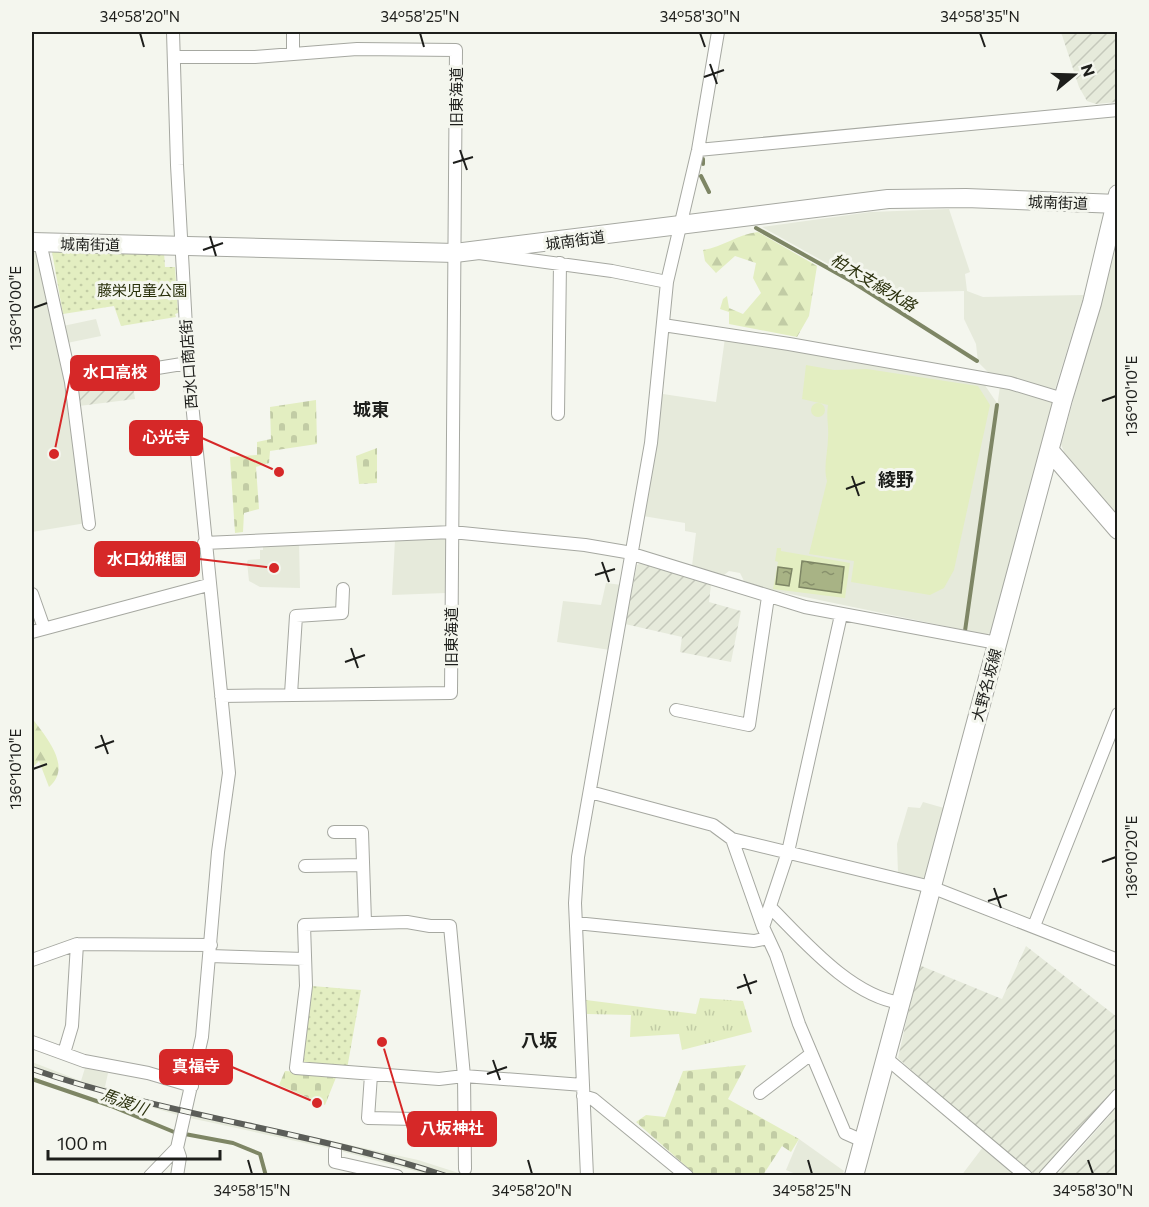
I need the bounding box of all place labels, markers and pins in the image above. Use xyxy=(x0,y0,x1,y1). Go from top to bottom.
callout: 水口高校 xyxy=(71,356,159,390)
callout: 心光寺 xyxy=(130,421,202,455)
callout: 水口幼稚園 xyxy=(95,542,199,576)
callout: 真福寺 xyxy=(160,1050,232,1084)
callout: 八坂神社 xyxy=(408,1112,496,1146)

